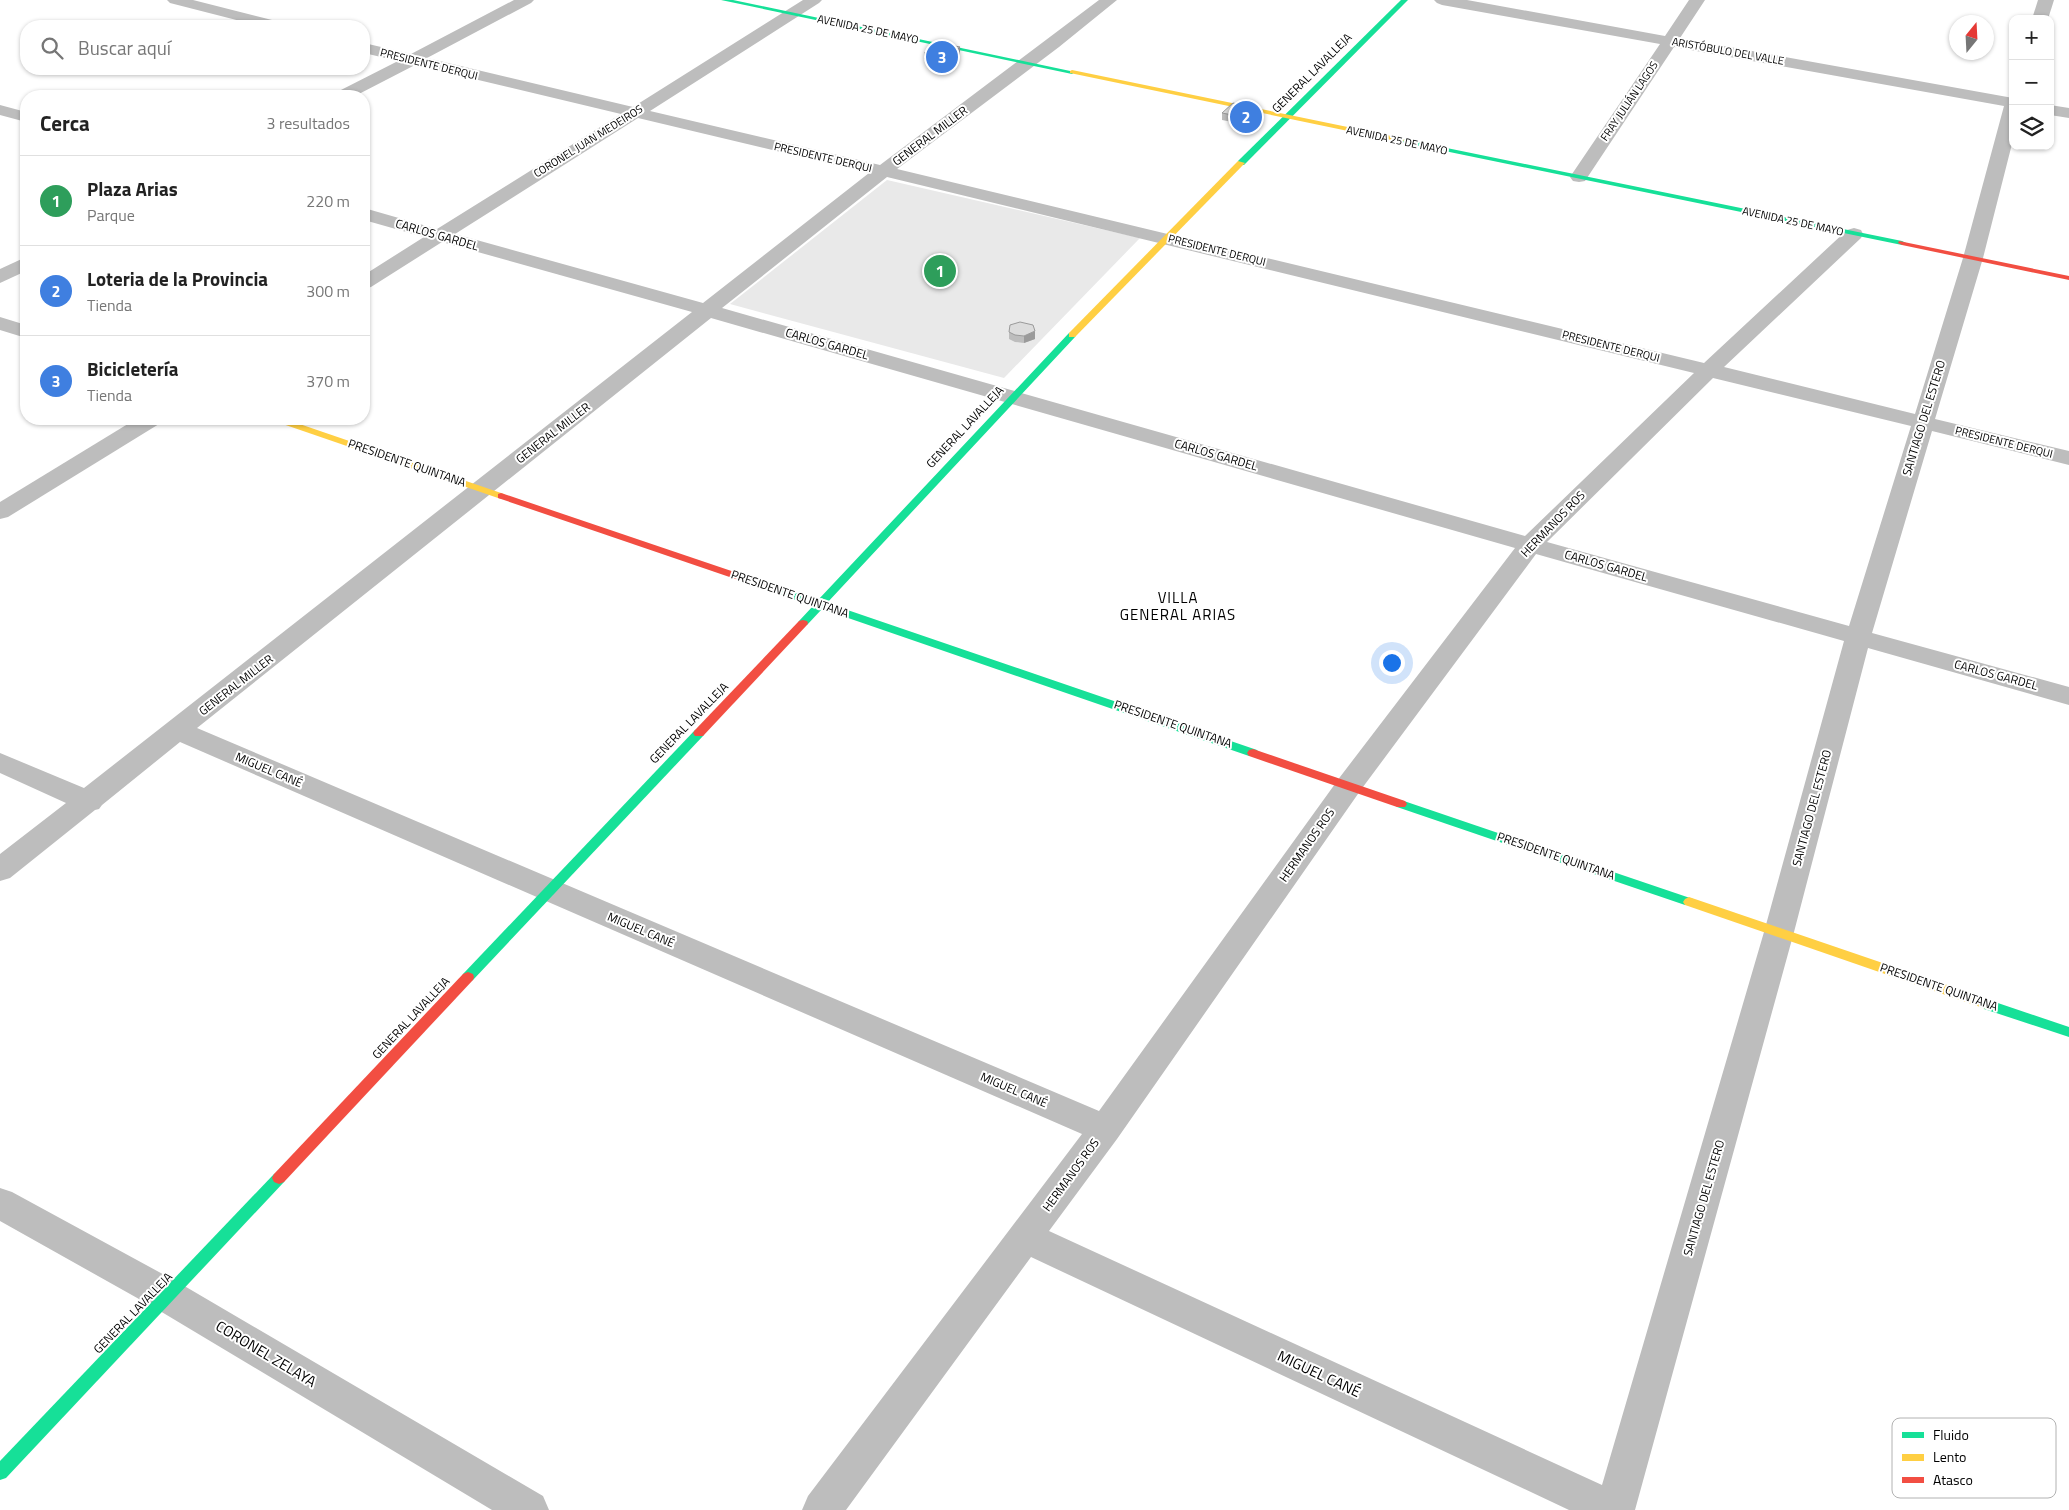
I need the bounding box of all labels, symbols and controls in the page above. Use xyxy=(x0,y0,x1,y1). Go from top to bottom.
street label: AVENIDA 25 DE MAYO xyxy=(816,10,920,48)
north arrow xyxy=(1949,15,1994,60)
map controls xyxy=(2009,15,2054,150)
button: + xyxy=(2009,15,2054,60)
search box xyxy=(20,20,370,75)
street label: GENERAL LAVALLEJA xyxy=(1267,28,1356,117)
text: Buscar aquí xyxy=(78,33,171,62)
street label: ARISTÓBULO DEL VALLE xyxy=(1671,33,1785,69)
icon: search xyxy=(38,34,66,62)
pin: 3 xyxy=(926,38,958,76)
street label: PRESIDENTE DERQUI xyxy=(379,44,479,84)
street label: FRAY JULIÁN LAGOS xyxy=(1596,58,1662,144)
button: − xyxy=(2009,60,2054,105)
pin: 2 xyxy=(1230,98,1262,136)
street label: CORONEL JUAN MEDEIROS xyxy=(530,101,646,181)
street label: GENERAL MILLER xyxy=(888,101,971,170)
button: layers xyxy=(2009,105,2054,150)
text: Cerca xyxy=(40,107,90,139)
text: 3 resultados xyxy=(266,111,350,135)
street label: AVENIDA 25 DE MAYO xyxy=(1345,121,1449,159)
street label: PRESIDENTE DERQUI xyxy=(773,138,873,176)
text: Plaza Arias xyxy=(87,174,178,203)
text: 1 xyxy=(52,189,60,213)
text: 220 m xyxy=(306,189,350,213)
street label: AVENIDA 25 DE MAYO xyxy=(1741,202,1845,240)
text: Parque xyxy=(87,203,135,227)
street label: CARLOS GARDEL xyxy=(393,214,481,256)
street label: PRESIDENTE DERQUI xyxy=(1167,230,1267,270)
pin: 1 xyxy=(924,252,956,290)
text: Loteria de la Provincia xyxy=(87,264,268,293)
text: 2 xyxy=(52,279,60,303)
text: 300 m xyxy=(306,279,350,303)
text: Tienda xyxy=(87,293,132,317)
street label: CARLOS GARDEL xyxy=(783,323,871,365)
street label: PRESIDENTE DERQUI xyxy=(1561,326,1661,366)
text: Bicicletería xyxy=(87,354,178,383)
street label: SANTIAGO DEL ESTERO xyxy=(1897,358,1950,478)
text: 3 xyxy=(52,369,60,393)
text: 370 m xyxy=(306,369,350,393)
street label: GENERAL LAVALLEJA xyxy=(921,381,1008,472)
text: Tienda xyxy=(87,383,132,407)
street label: GENERAL MILLER xyxy=(511,397,594,468)
street label: PRESIDENTE DERQUI xyxy=(1954,422,2054,462)
street label: PRESIDENTE QUINTANA xyxy=(346,433,469,492)
street label: CARLOS GARDEL xyxy=(1172,434,1260,476)
street label: HERMANOS ROS xyxy=(1516,486,1589,561)
street label: CARLOS GARDEL xyxy=(1562,545,1650,587)
street label: PRESIDENTE QUINTANA xyxy=(729,564,852,623)
district label: VILLA GENERAL ARIAS xyxy=(1120,586,1236,626)
street label: GENERAL MILLER xyxy=(194,649,277,720)
your location xyxy=(1379,650,1405,676)
street label: CARLOS GARDEL xyxy=(1952,654,2040,695)
street label: GENERAL LAVALLEJA xyxy=(645,678,733,768)
street label: PRESIDENTE QUINTANA xyxy=(1112,694,1235,753)
street label: MIGUEL CANÉ xyxy=(233,747,306,792)
street label: SANTIAGO DEL ESTERO xyxy=(1787,747,1836,868)
street label: HERMANOS ROS xyxy=(1274,804,1339,886)
street label: PRESIDENTE QUINTANA xyxy=(1495,826,1618,885)
street label: MIGUEL CANÉ xyxy=(605,907,678,952)
street label: PRESIDENTE QUINTANA xyxy=(1878,957,2001,1016)
street label: GENERAL LAVALLEJA xyxy=(367,972,454,1063)
street label: MIGUEL CANÉ xyxy=(978,1067,1051,1112)
street label: HERMANOS ROS xyxy=(1038,1134,1104,1215)
street label: SANTIAGO DEL ESTERO xyxy=(1678,1137,1729,1258)
street label: GENERAL LAVALLEJA xyxy=(89,1268,177,1358)
street label: CORONEL ZELAYA xyxy=(211,1314,321,1393)
street label: MIGUEL CANÉ xyxy=(1274,1344,1365,1403)
legend xyxy=(1892,1418,2056,1498)
text: Fluido xyxy=(1933,1424,1969,1445)
text: Lento xyxy=(1933,1446,1967,1467)
text: Atasco xyxy=(1933,1469,1973,1490)

